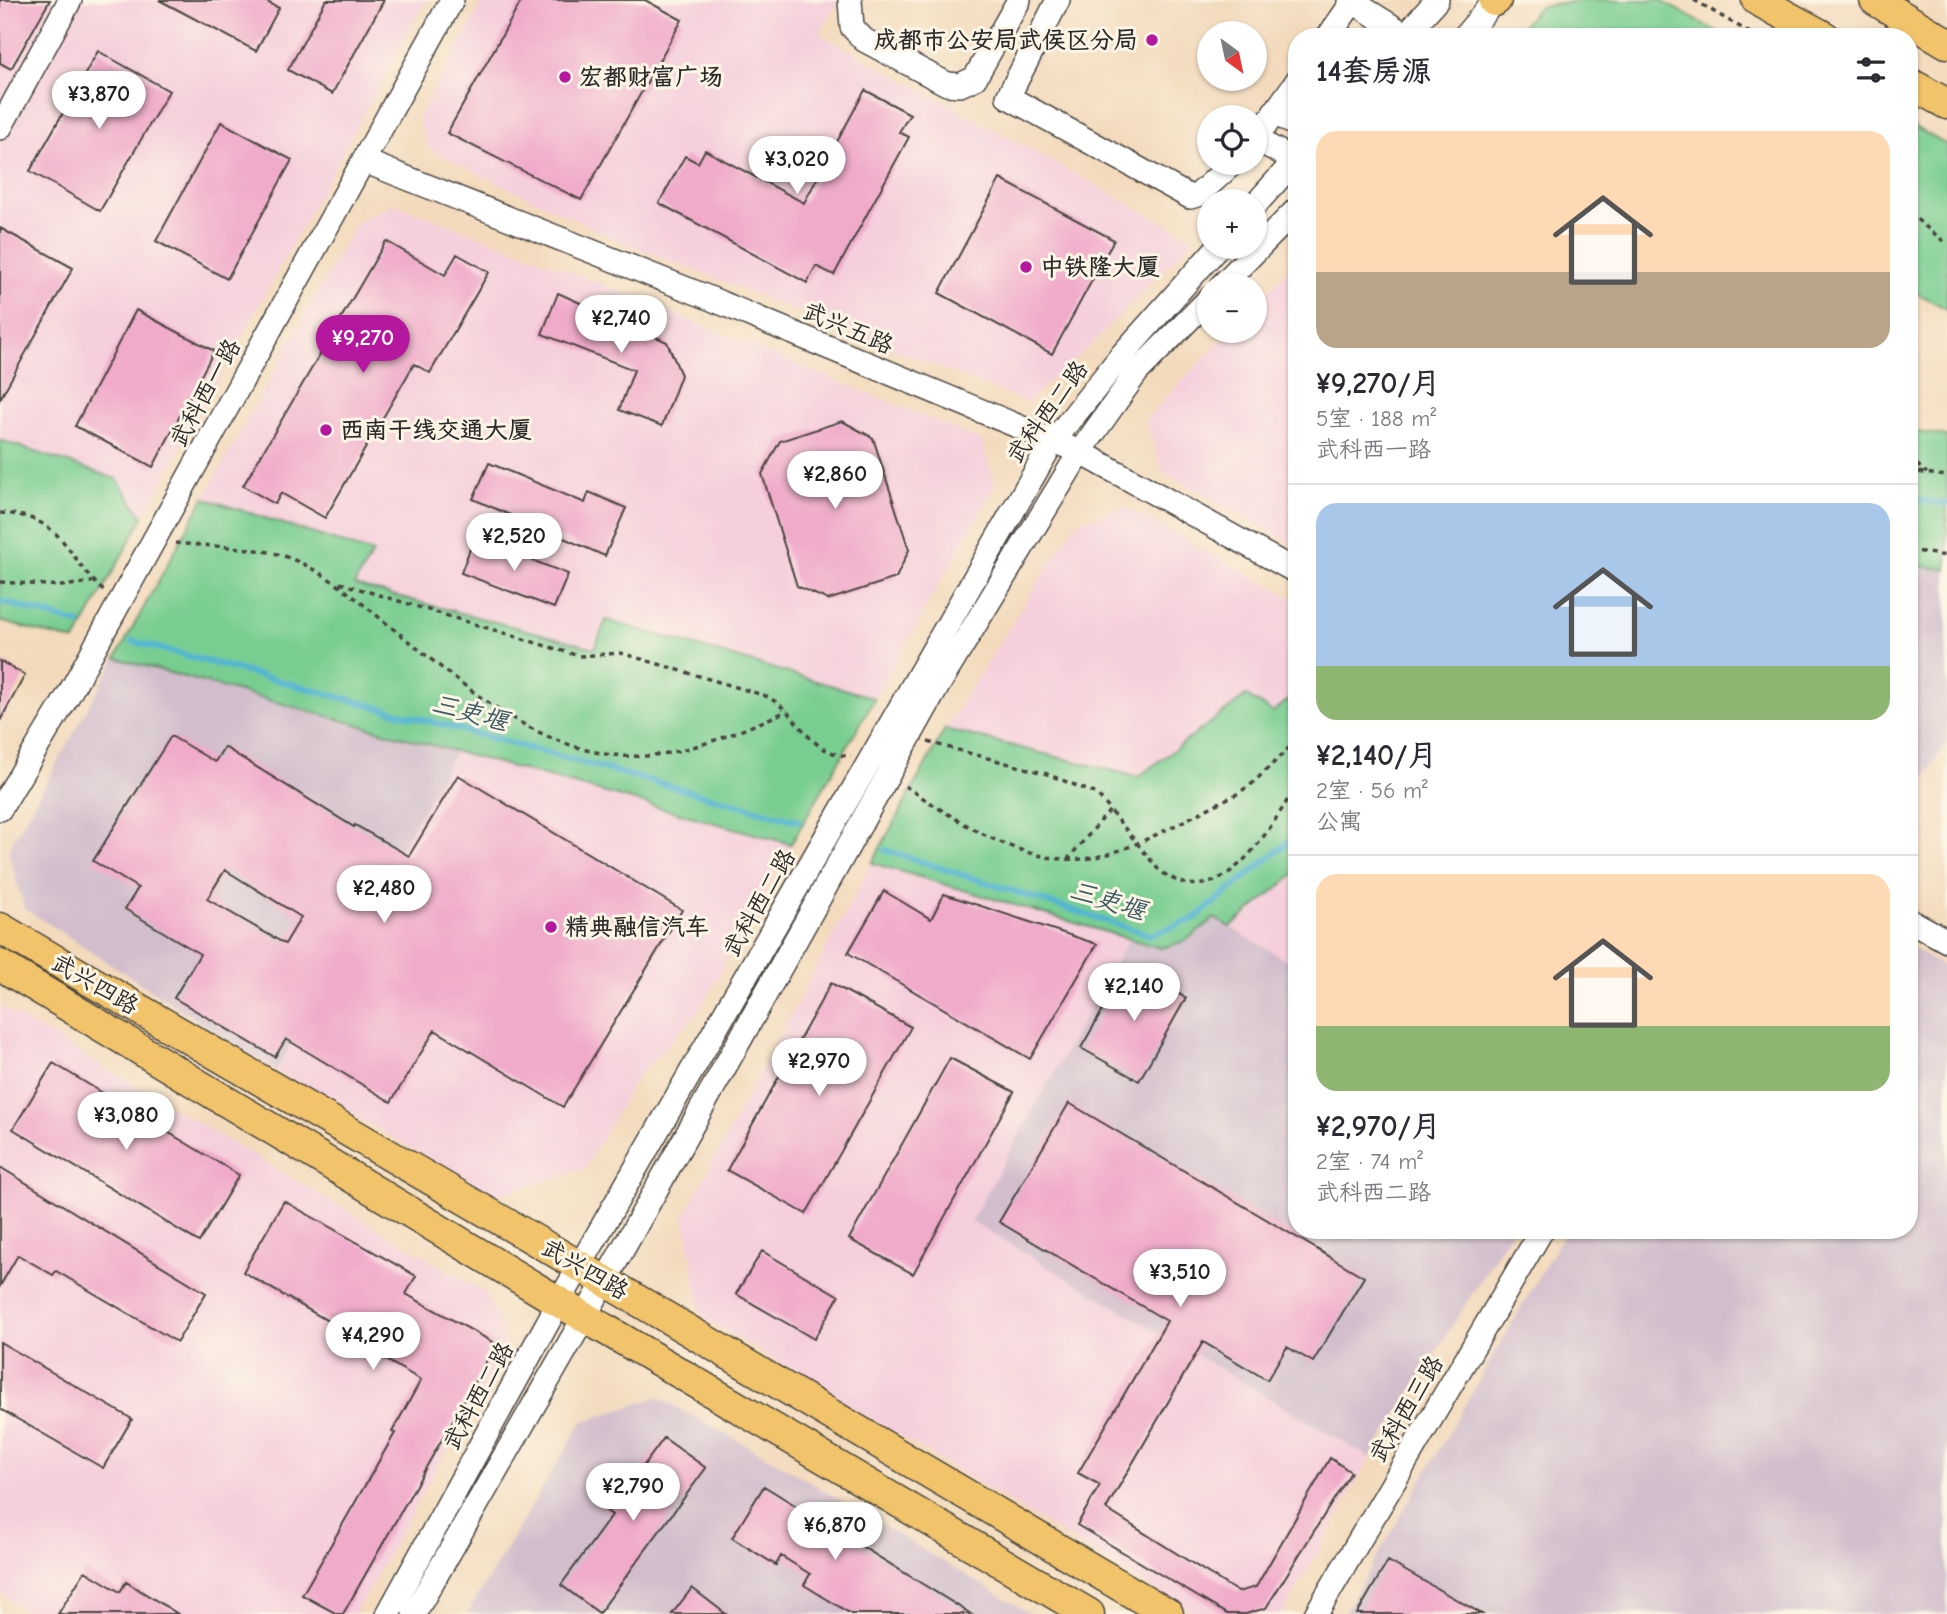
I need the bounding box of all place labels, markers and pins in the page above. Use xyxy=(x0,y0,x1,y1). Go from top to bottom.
place label: 成都市公安局武侯区分局 xyxy=(874,26,1138,54)
marker: 成都市公安局武侯区分局 xyxy=(1144,32,1160,48)
place label: 宏都财富广场 xyxy=(579,63,723,91)
marker: 宏都财富广场 xyxy=(557,69,573,85)
pin: ¥3,870 xyxy=(42,72,156,131)
pin: ¥3,020 xyxy=(740,136,854,196)
place label: 中铁隆大厦 xyxy=(1040,253,1160,281)
marker: 中铁隆大厦 xyxy=(1018,259,1034,275)
pin: ¥2,740 xyxy=(564,296,678,355)
pin: ¥9,270 xyxy=(306,316,420,375)
place label: 西南干线交通大厦 xyxy=(340,416,532,444)
marker: 西南干线交通大厦 xyxy=(318,422,334,438)
pin: ¥2,860 xyxy=(778,452,892,511)
pin: ¥2,520 xyxy=(457,514,571,573)
pin: ¥2,480 xyxy=(327,866,441,925)
place label: 精典融信汽车 xyxy=(565,913,709,941)
marker: 精典融信汽车 xyxy=(543,919,559,935)
pin: ¥2,140 xyxy=(1077,964,1191,1023)
pin: ¥2,970 xyxy=(762,1038,876,1098)
pin: ¥3,080 xyxy=(69,1092,183,1152)
pin: ¥3,510 xyxy=(1123,1250,1237,1309)
pin: ¥4,290 xyxy=(316,1312,430,1372)
pin: ¥2,790 xyxy=(576,1464,690,1523)
pin: ¥6,870 xyxy=(778,1502,892,1562)

